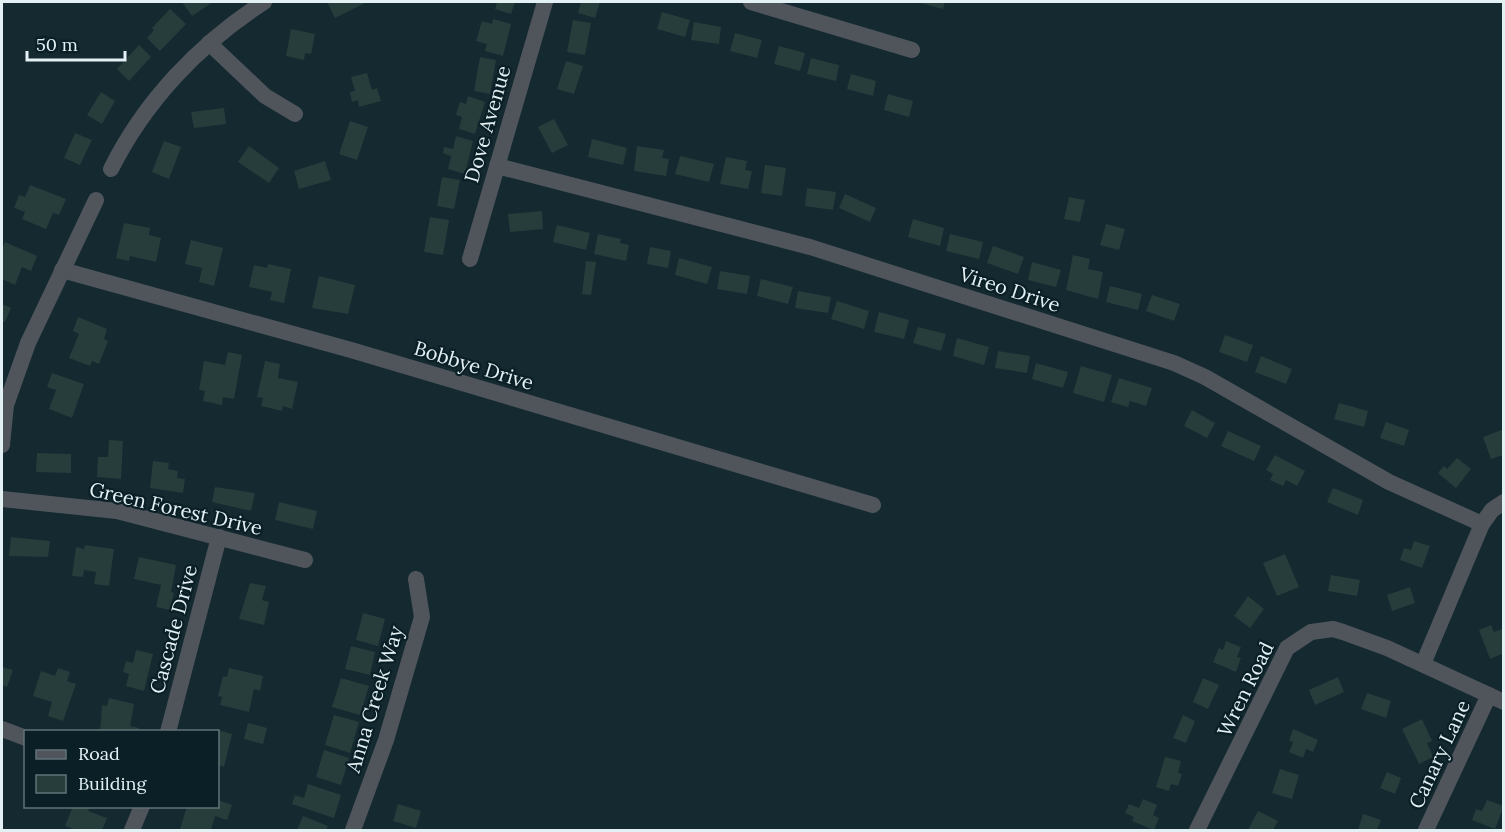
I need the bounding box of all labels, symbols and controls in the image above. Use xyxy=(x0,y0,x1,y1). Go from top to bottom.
scale bar xyxy=(27,24,124,62)
text: 50 m xyxy=(36,33,78,56)
street label: Dove Avenue xyxy=(458,62,516,185)
street label: Vireo Drive xyxy=(955,261,1064,317)
street label: Bobbye Drive xyxy=(411,335,537,395)
street label: Green Forest Drive xyxy=(87,476,265,540)
street label: Cascade Drive xyxy=(144,562,202,696)
street label: Anna Creek Way xyxy=(339,622,408,776)
street label: Wren Road xyxy=(1211,637,1279,741)
street label: Canary Lane xyxy=(1403,696,1475,812)
legend xyxy=(24,730,219,808)
text: Road xyxy=(78,742,120,765)
text: Building xyxy=(78,772,148,795)

